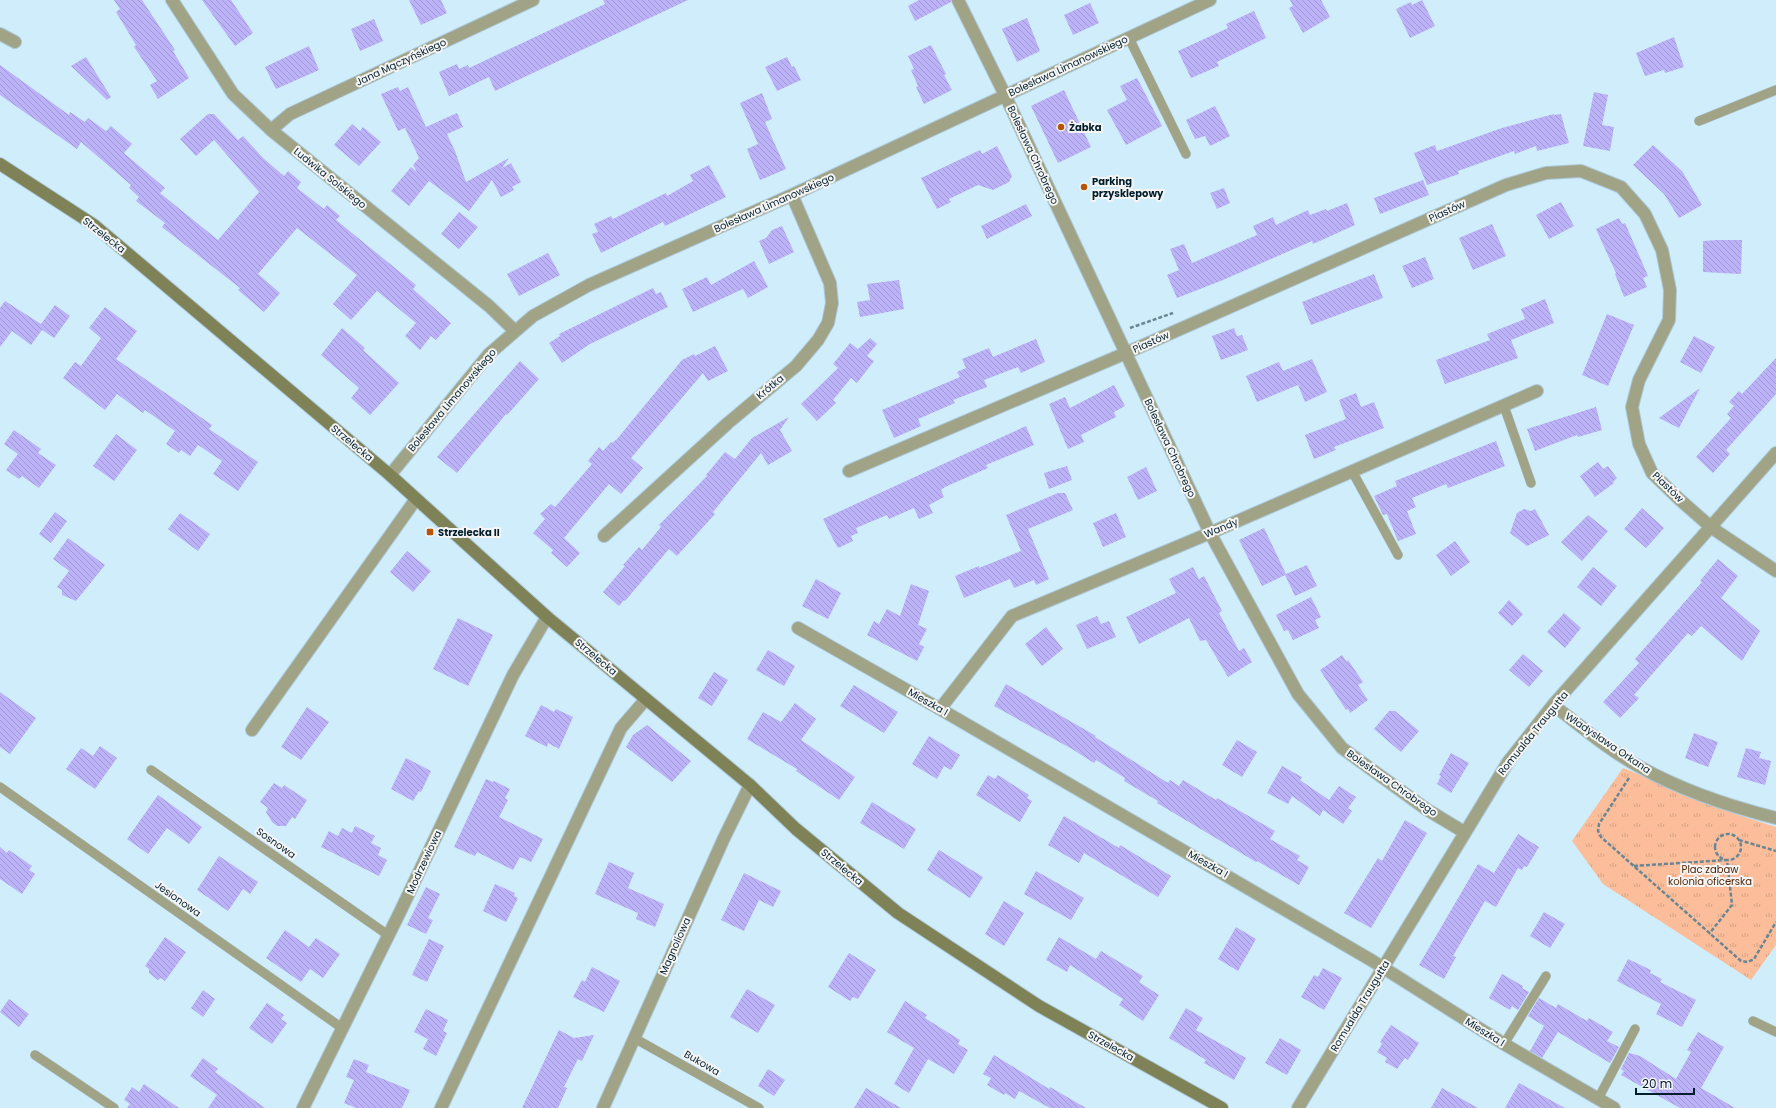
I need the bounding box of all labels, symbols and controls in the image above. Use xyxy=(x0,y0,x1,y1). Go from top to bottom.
street label: Bolesława Limanowskiego xyxy=(1006,32,1130,100)
street label: Jana Mączyńskiego xyxy=(353,34,449,90)
street label: Bolesława Chrobrego xyxy=(1004,103,1062,207)
place label: Żabka xyxy=(1069,120,1102,135)
marker: Żabka xyxy=(1056,122,1066,132)
street label: Ludwika Solskiego xyxy=(290,144,370,212)
street label: Bolesława Limanowskiego xyxy=(711,170,837,236)
place label: Parking przysklepowy xyxy=(1092,174,1164,201)
marker: Parking przysklepowy xyxy=(1079,182,1089,192)
street label: Piastów xyxy=(1426,196,1468,226)
street label: Strzelecka xyxy=(79,214,129,256)
street label: Piastów xyxy=(1130,327,1172,357)
street label: Bolesława Limanowskiego xyxy=(404,345,500,455)
street label: Krótka xyxy=(753,371,787,403)
street label: Bolesława Chrobrego xyxy=(1141,396,1199,500)
street label: Strzelecka xyxy=(328,421,376,465)
street label: Piastów xyxy=(1649,468,1688,506)
street label: Wandy xyxy=(1202,514,1241,542)
place label: Strzelecka II xyxy=(438,525,500,540)
marker: Strzelecka II xyxy=(425,527,435,537)
street label: Strzelecka xyxy=(572,635,620,679)
street label: Mieszka I xyxy=(905,684,951,720)
street label: Romualda Traugutta xyxy=(1494,688,1572,778)
street label: Władysława Orkana xyxy=(1562,709,1654,777)
street label: Bolesława Chrobrego xyxy=(1344,746,1440,820)
street label: Sosnowa xyxy=(253,824,299,862)
street label: Modrzewiowa xyxy=(403,828,445,896)
street label: Strzelecka xyxy=(818,845,866,889)
street label: Mieszka I xyxy=(1185,846,1231,882)
park label: Plac zabaw kolonia oficerska xyxy=(1668,862,1752,889)
street label: Jesionowa xyxy=(152,878,204,920)
street label: Magnoliowa xyxy=(656,915,694,977)
street label: Romualda Traugutta xyxy=(1327,958,1393,1054)
street label: Mieszka I xyxy=(1462,1014,1508,1050)
street label: Strzelecka xyxy=(1085,1027,1137,1065)
street label: Bukowa xyxy=(681,1047,723,1079)
scale bar xyxy=(1636,1070,1694,1096)
text: 20 m xyxy=(1642,1075,1672,1092)

